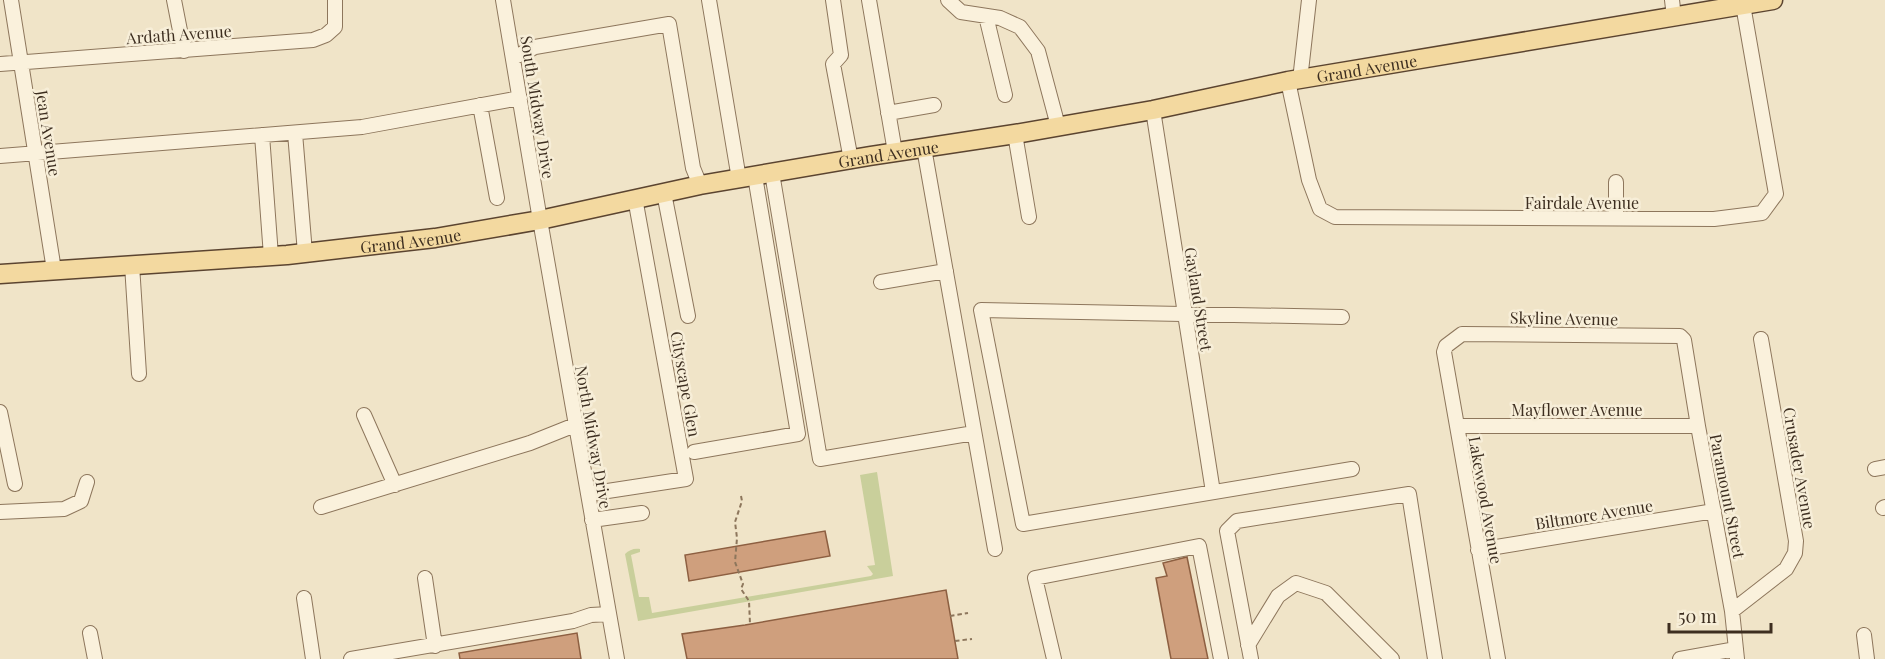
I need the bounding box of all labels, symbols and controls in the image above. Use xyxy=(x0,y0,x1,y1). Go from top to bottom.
street label: Ardath Avenue xyxy=(125,20,232,48)
street label: South Midway Drive xyxy=(516,34,560,180)
street label: Grand Avenue xyxy=(1315,49,1419,87)
street label: Jean Avenue xyxy=(32,88,66,178)
street label: Grand Avenue xyxy=(837,135,940,172)
street label: Fairdale Avenue xyxy=(1525,192,1639,213)
street label: Grand Avenue xyxy=(359,223,463,257)
street label: Gayland Street xyxy=(1180,245,1218,353)
street label: Skyline Avenue xyxy=(1510,307,1618,329)
street label: Cityscape Glen xyxy=(666,330,706,439)
street label: North Midway Drive xyxy=(571,364,617,510)
street label: Mayflower Avenue xyxy=(1511,399,1643,420)
street label: Crusader Avenue xyxy=(1779,406,1821,530)
street label: Paramount Street xyxy=(1706,432,1750,560)
street label: Lakewood Avenue xyxy=(1464,435,1508,565)
street label: Biltmore Avenue xyxy=(1534,494,1654,534)
scale bar xyxy=(1669,596,1771,634)
text: 50 m xyxy=(1678,604,1717,628)

